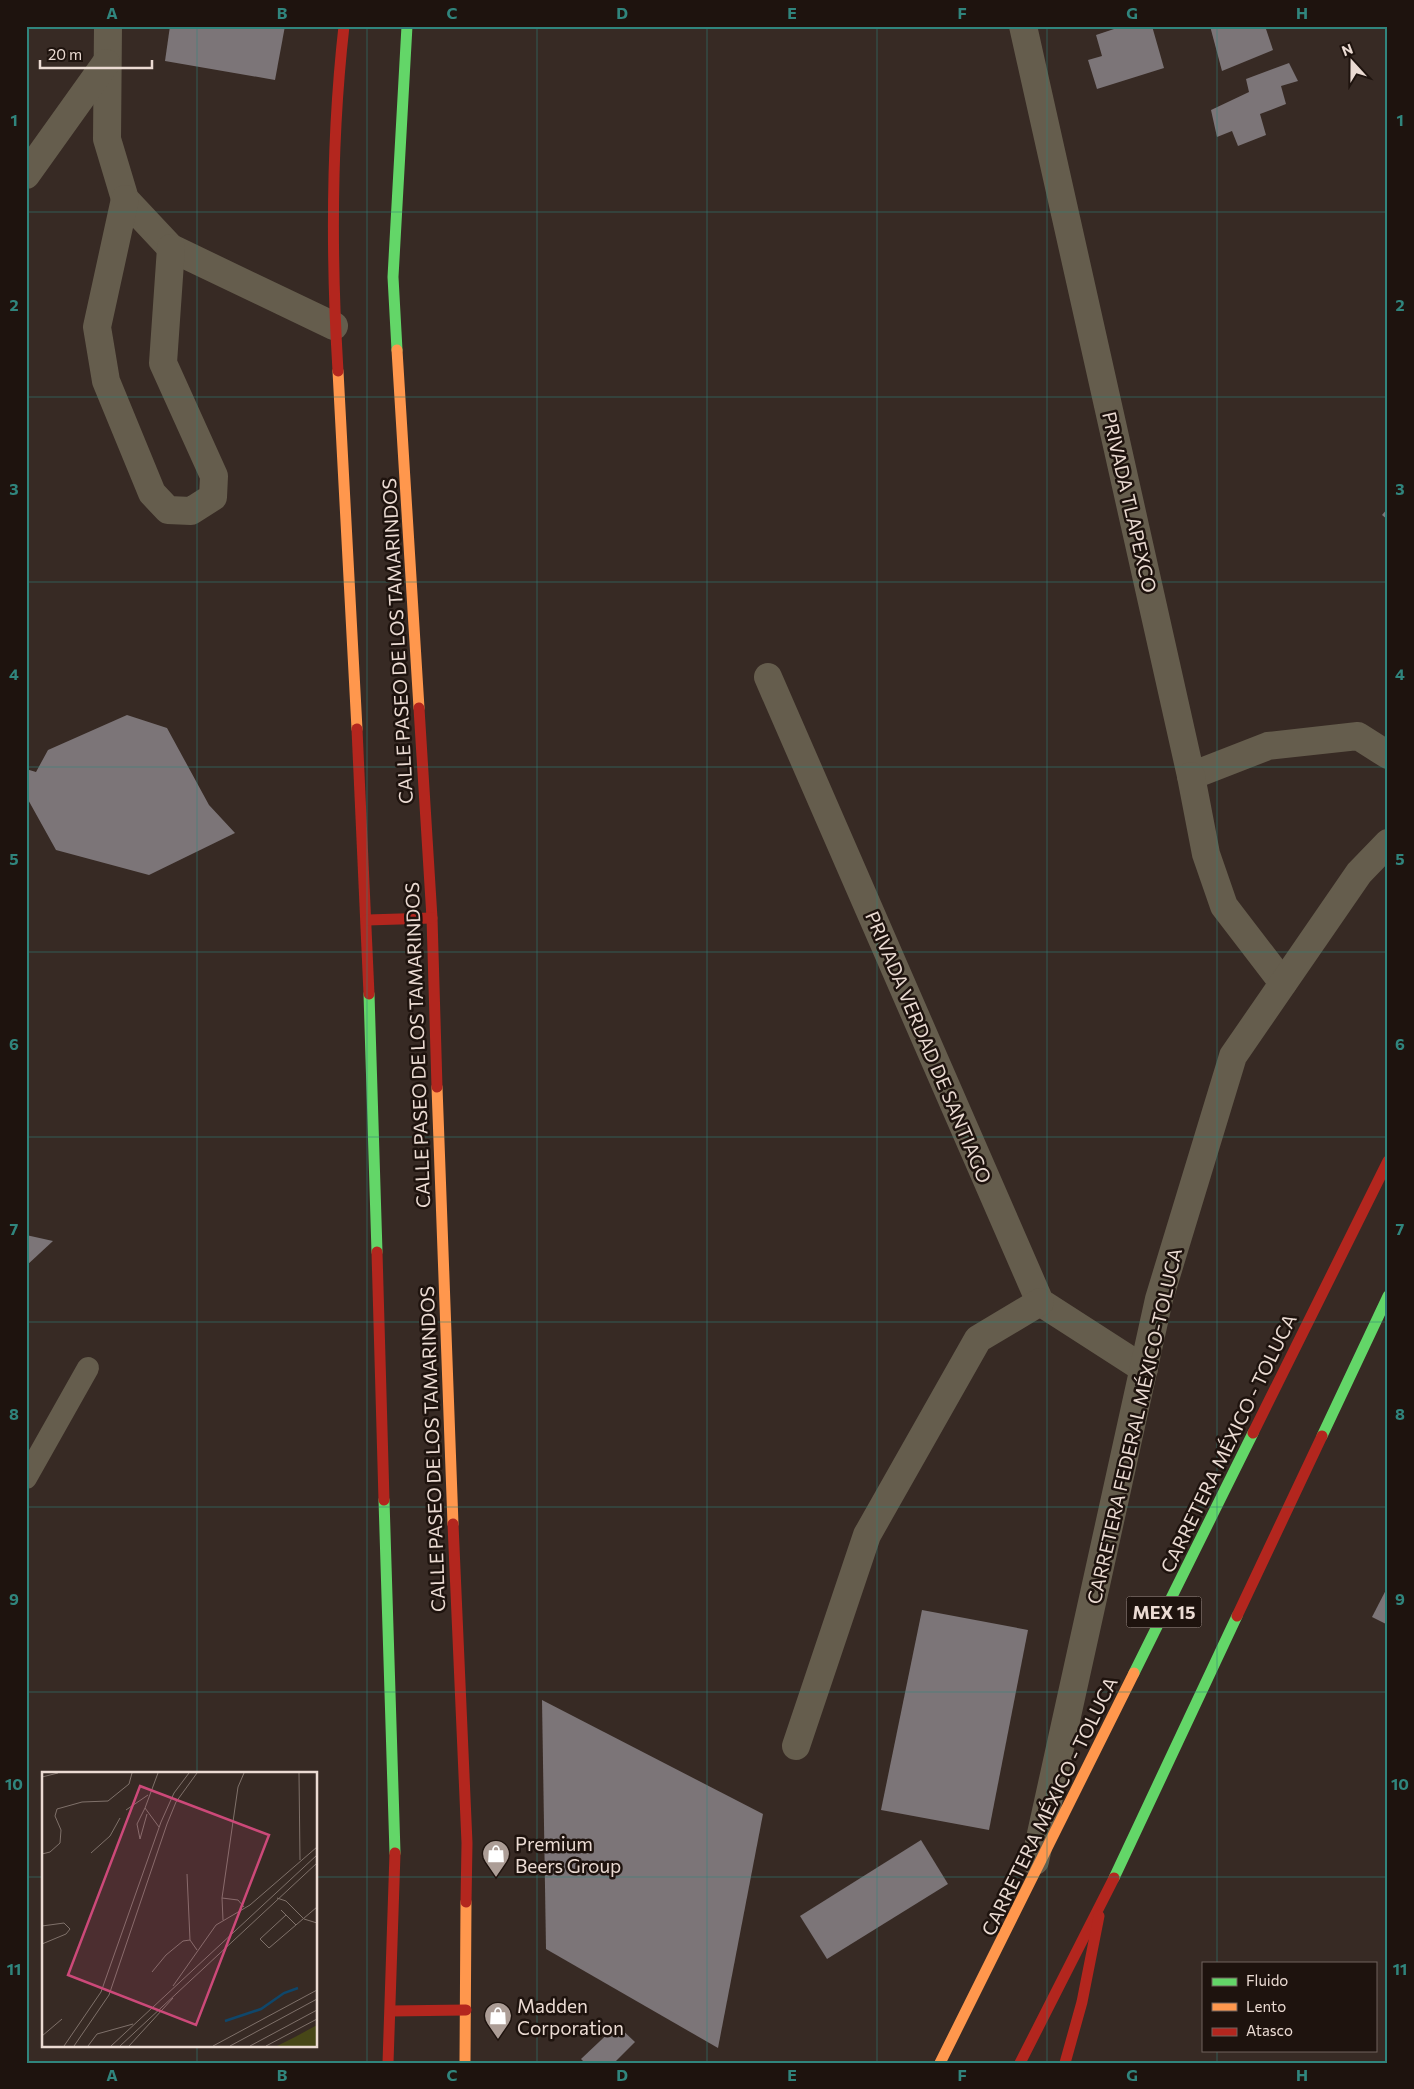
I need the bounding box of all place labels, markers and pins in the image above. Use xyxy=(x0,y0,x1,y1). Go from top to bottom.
place label: Premium Beers Group xyxy=(515,1832,621,1877)
shop icon: Premium Beers Group xyxy=(481,1839,511,1878)
place label: Madden Corporation xyxy=(517,1994,624,2039)
shop icon: Madden Corporation xyxy=(483,2001,513,2040)

